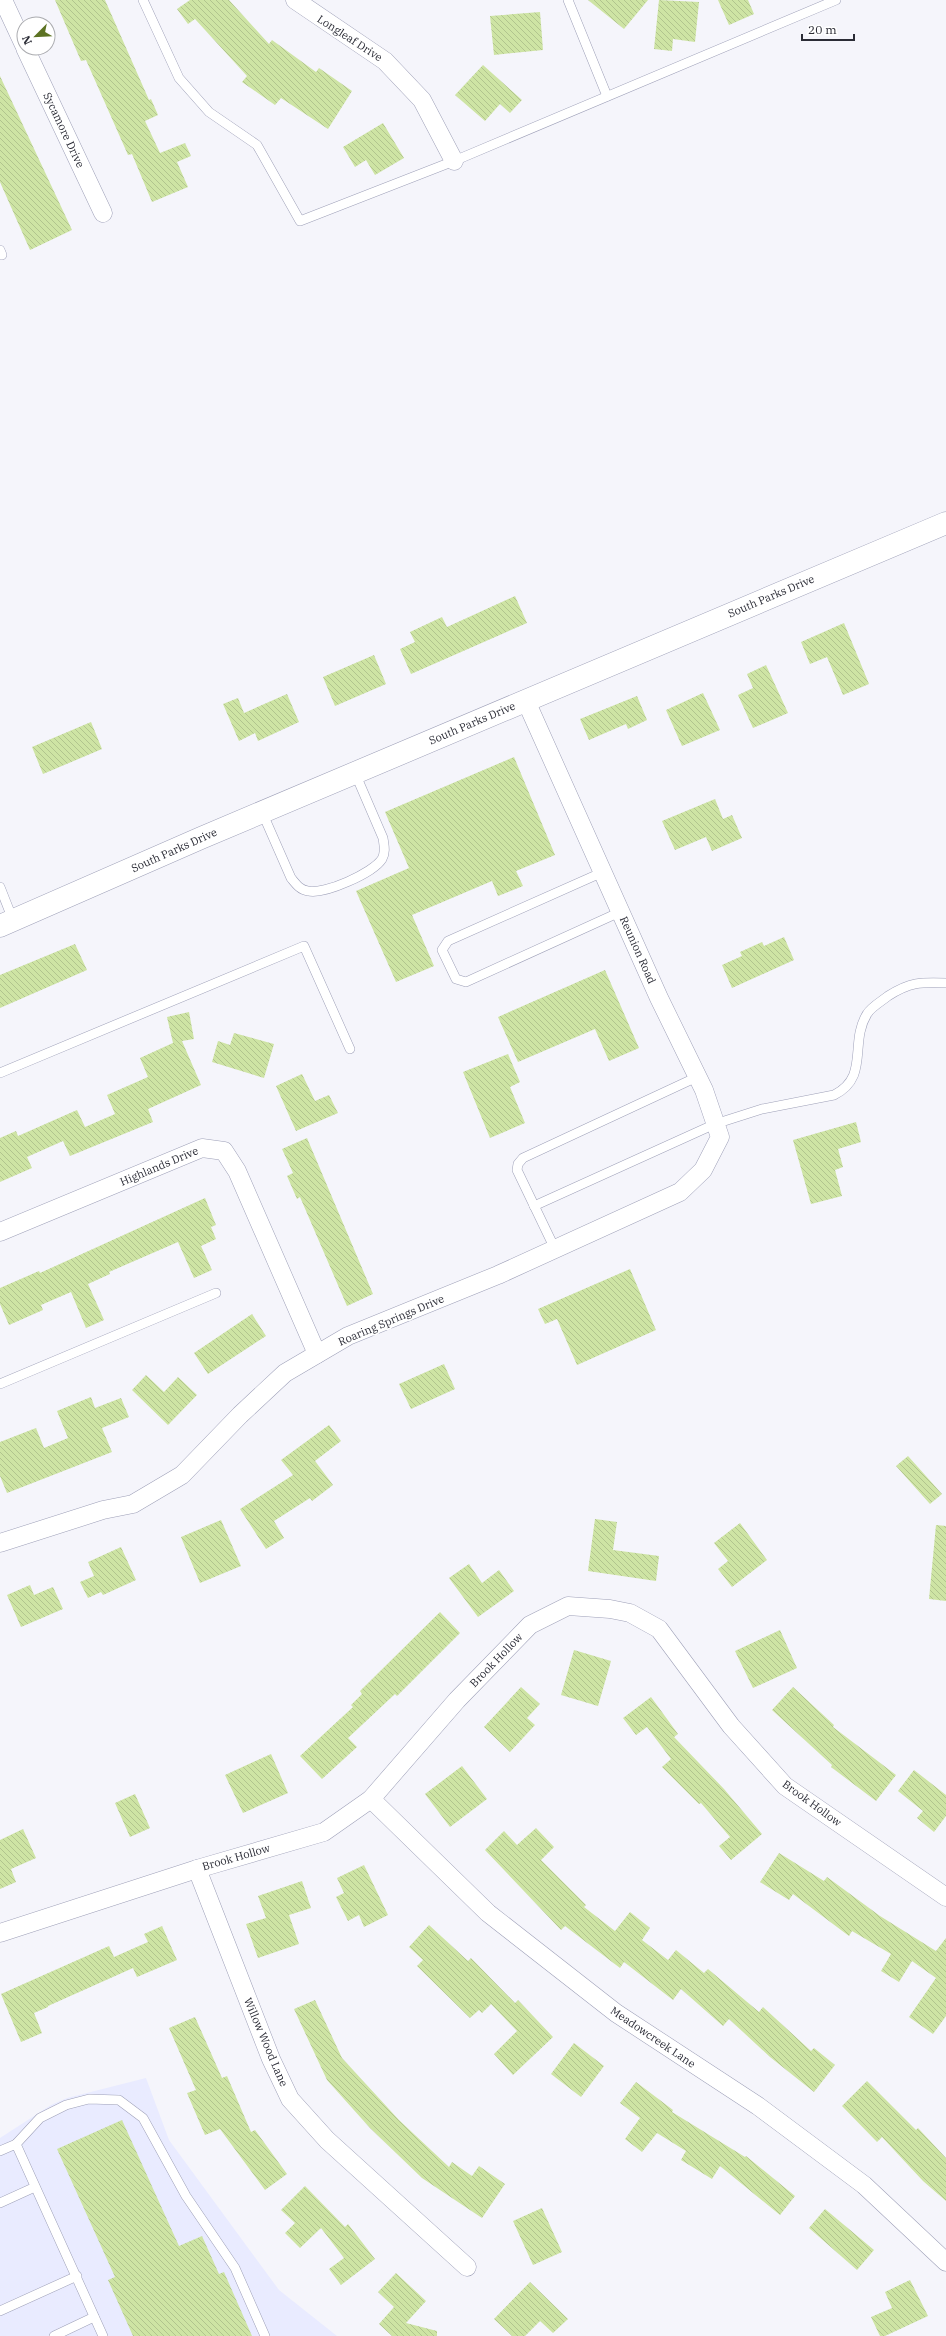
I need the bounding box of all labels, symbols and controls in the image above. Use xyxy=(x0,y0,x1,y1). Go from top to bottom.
street label: Longleaf Drive xyxy=(315,12,385,64)
north arrow xyxy=(16,16,56,56)
scale bar xyxy=(802,16,854,42)
text: 20 m xyxy=(808,22,837,37)
text: N xyxy=(19,33,35,47)
street label: Sycamore Drive xyxy=(40,90,88,170)
street label: South Parks Drive xyxy=(726,571,816,621)
street label: South Parks Drive xyxy=(427,698,517,748)
street label: South Parks Drive xyxy=(129,825,219,875)
street label: Reunion Road xyxy=(617,914,659,986)
street label: Highlands Drive xyxy=(118,1143,200,1189)
street label: Roaring Springs Drive xyxy=(336,1291,446,1349)
street label: Brook Hollow xyxy=(467,1630,526,1690)
street label: Brook Hollow xyxy=(780,1777,845,1829)
street label: Brook Hollow xyxy=(200,1841,272,1873)
street label: Willow Wood Lane xyxy=(241,1995,291,2089)
street label: Meadowcreek Lane xyxy=(608,2003,698,2071)

